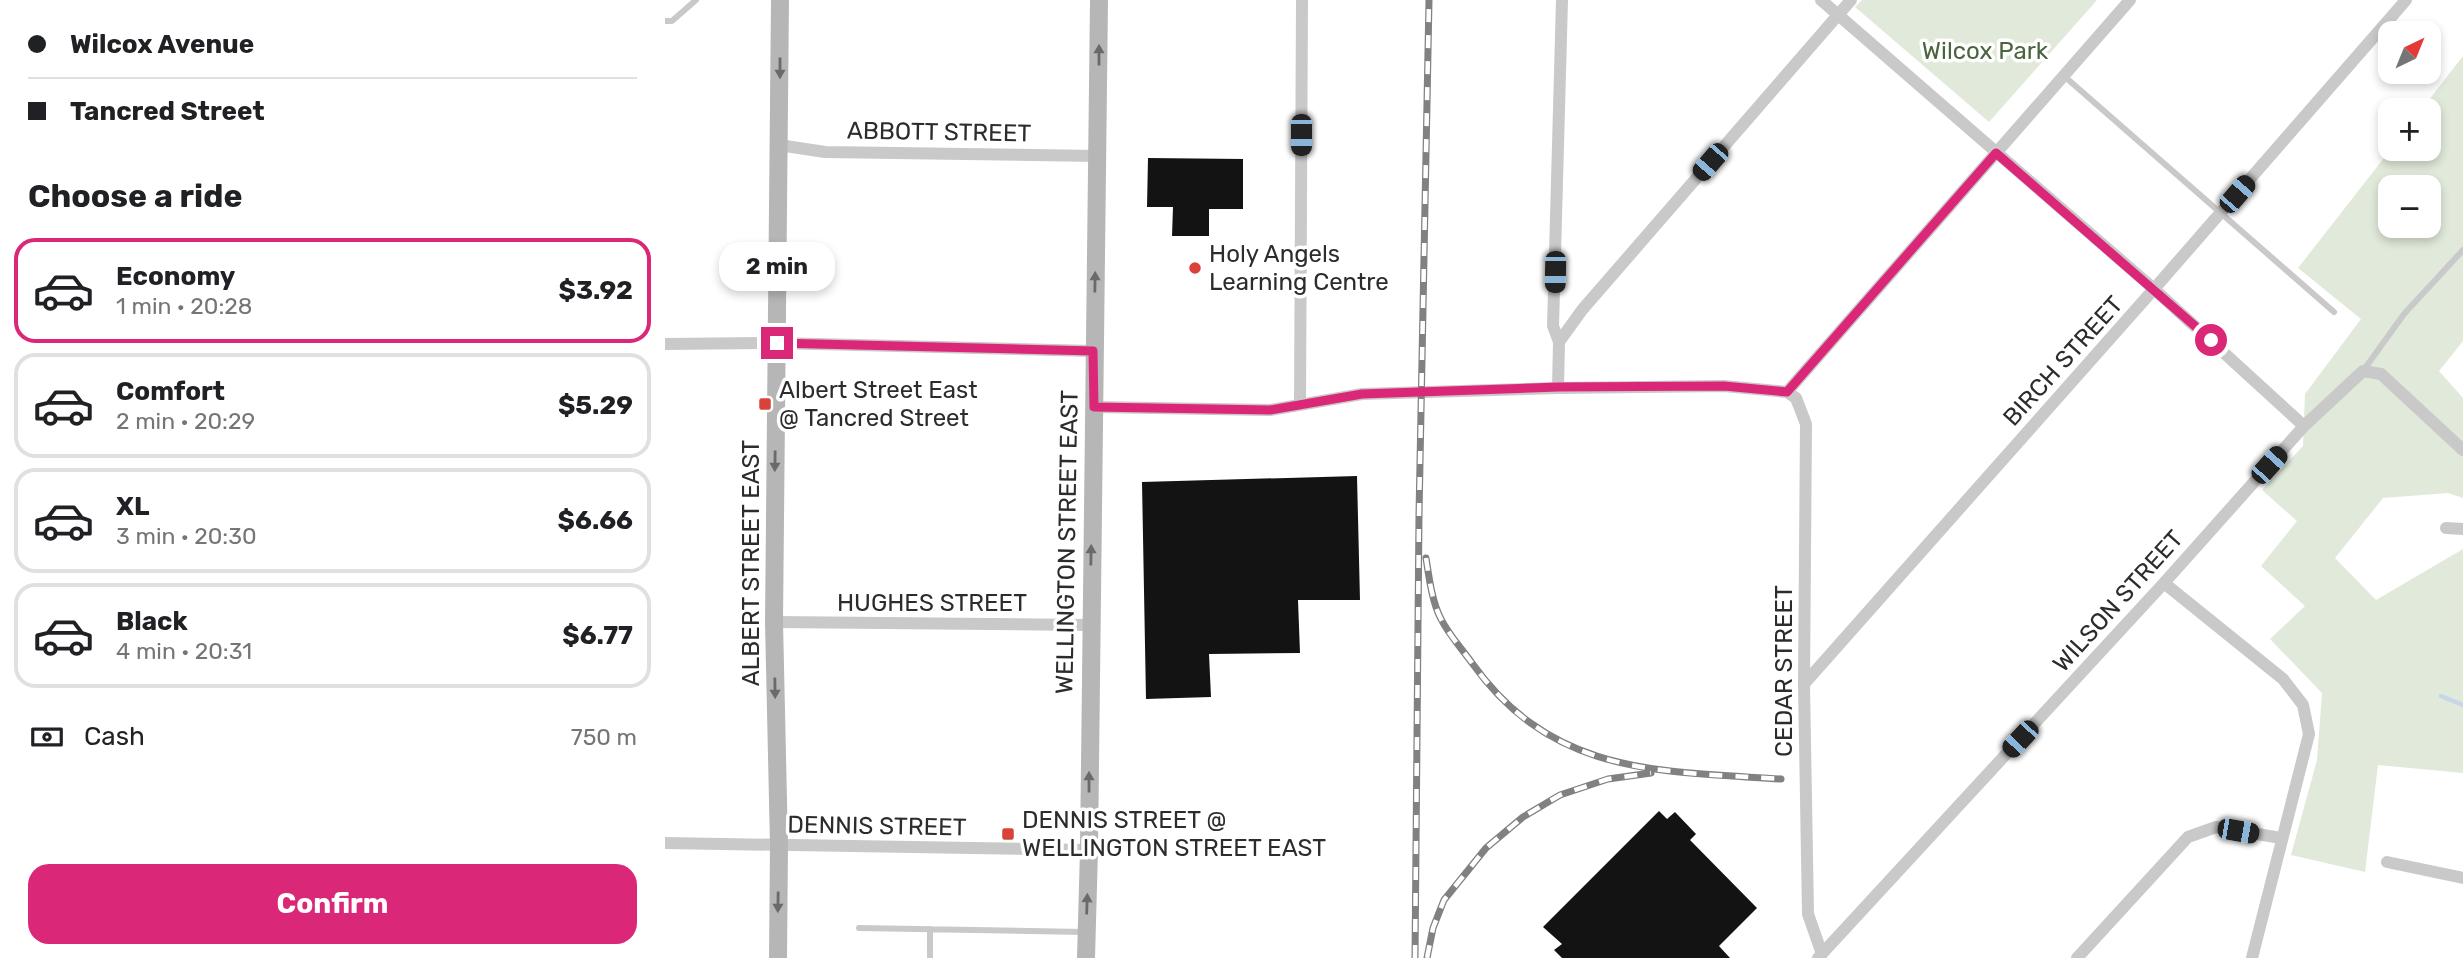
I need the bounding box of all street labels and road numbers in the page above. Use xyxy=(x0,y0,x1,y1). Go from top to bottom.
street label: ABBOTT STREET xyxy=(847,116,1032,148)
street label: BIRCH STREET xyxy=(1998,290,2129,432)
street label: WELLINGTON STREET EAST xyxy=(1050,390,1084,694)
street label: ALBERT STREET EAST xyxy=(737,440,765,686)
street label: WILSON STREET xyxy=(2047,525,2189,677)
street label: CEDAR STREET xyxy=(1770,585,1798,757)
street label: HUGHES STREET xyxy=(837,589,1027,617)
street label: DENNIS STREET xyxy=(787,810,967,842)

